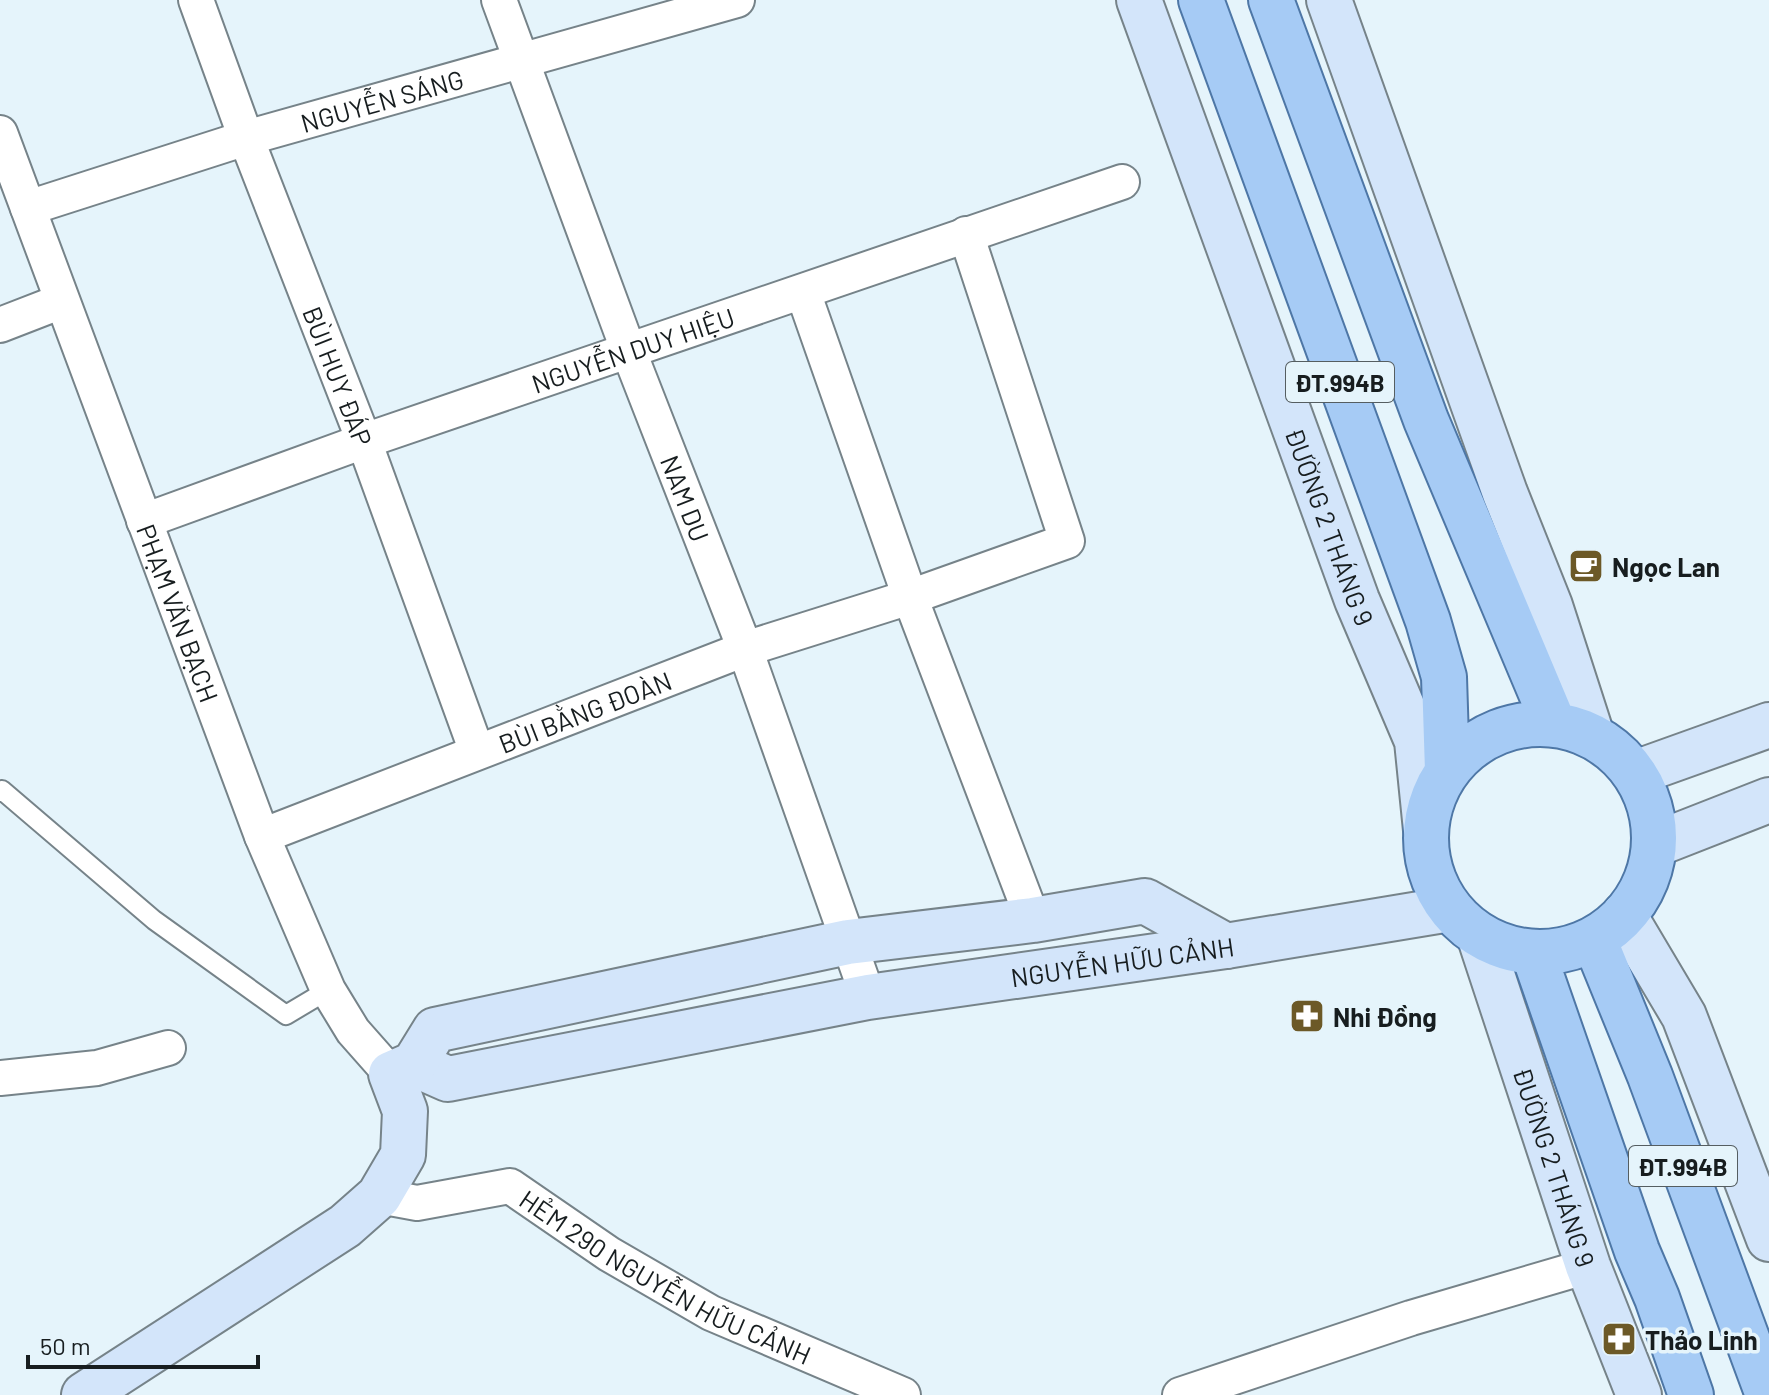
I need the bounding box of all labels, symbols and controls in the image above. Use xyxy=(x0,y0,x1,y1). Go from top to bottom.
street label: NGUYỄN SÁNG xyxy=(297,62,467,137)
street label: NGUYỄN DUY HIỆU xyxy=(527,300,738,398)
street label: BÙI HUY ĐÁP xyxy=(297,302,380,450)
road number: ĐT.994B xyxy=(1286,362,1394,402)
street label: ĐƯỜNG 2 THÁNG 9 xyxy=(1280,423,1381,630)
street label: NAM DU xyxy=(655,450,717,546)
street label: PHẠM VĂN BẠCH xyxy=(132,519,226,706)
cafe icon: Ngọc Lan xyxy=(1567,547,1605,585)
place label: Ngọc Lan xyxy=(1612,551,1720,582)
street label: BÙI BẰNG ĐOÀN xyxy=(494,664,675,758)
street label: NGUYỄN HỮU CẢNH xyxy=(1009,930,1236,992)
pharmacy icon: Nhi Đồng xyxy=(1288,997,1326,1035)
place label: Nhi Đồng xyxy=(1333,1001,1437,1032)
street label: ĐƯỜNG 2 THÁNG 9 xyxy=(1508,1063,1603,1271)
road number: ĐT.994B xyxy=(1629,1146,1737,1186)
street label: HẺM 290 NGUYỄN HỮU CẢNH xyxy=(515,1182,816,1369)
scale bar xyxy=(28,1319,258,1369)
pharmacy icon: Thảo Linh xyxy=(1600,1320,1638,1358)
place label: Thảo Linh xyxy=(1645,1324,1758,1355)
text: 50 m xyxy=(40,1331,91,1360)

